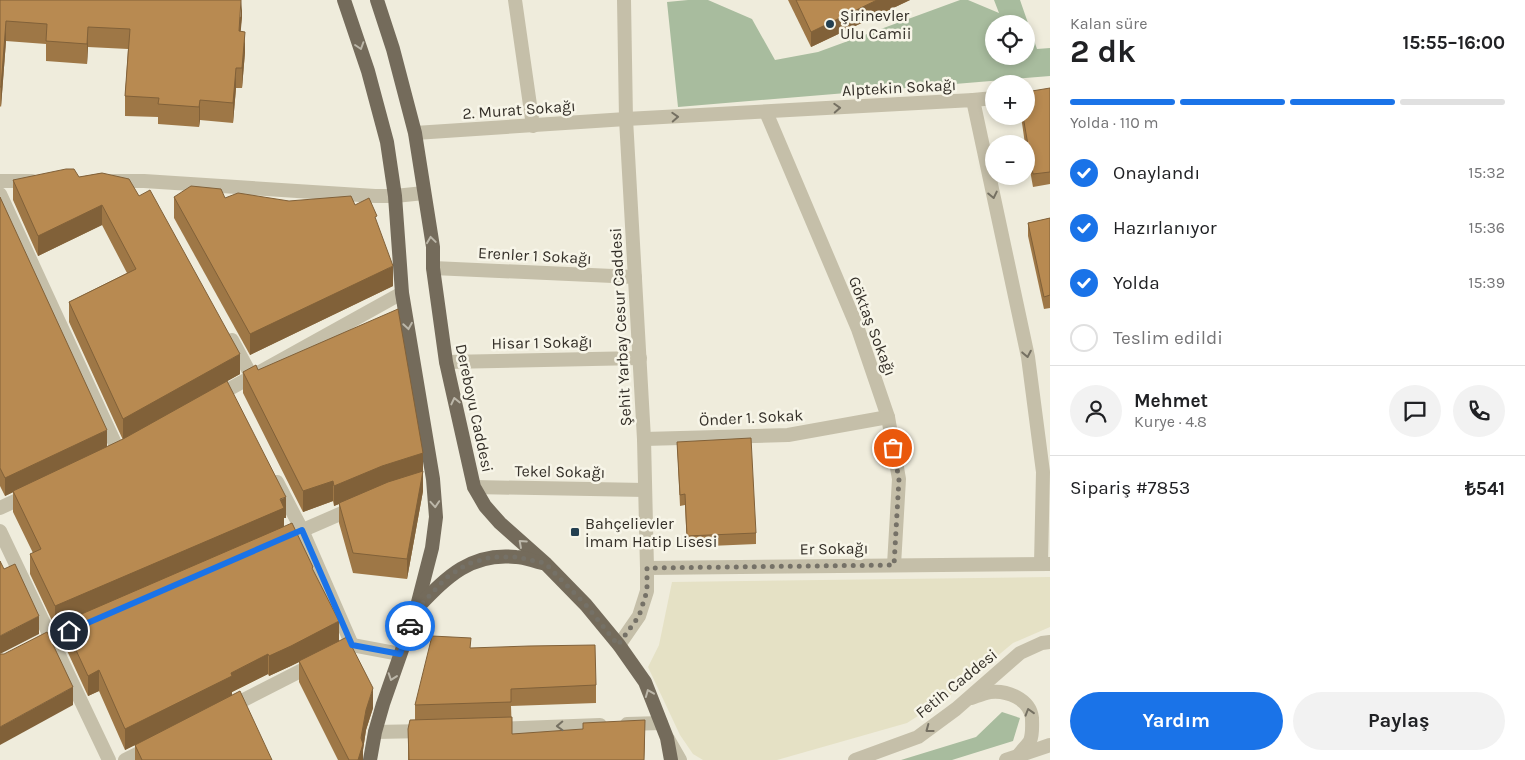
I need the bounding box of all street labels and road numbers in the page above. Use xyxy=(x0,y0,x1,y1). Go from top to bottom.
street label: Alptekin Sokağı xyxy=(841,75,957,100)
street label: 2. Murat Sokağı xyxy=(462,96,576,123)
street label: Şehit Yarbay Cesur Caddesi xyxy=(606,227,635,427)
street label: Erenler 1 Sokağı xyxy=(478,243,592,268)
street label: Göktaş Sokağı xyxy=(845,274,900,379)
street label: Hisar 1 Sokağı xyxy=(491,332,593,353)
street label: Dereboyu Caddesi xyxy=(452,342,497,474)
street label: Önder 1. Sokak xyxy=(698,405,804,430)
street label: Tekel Sokağı xyxy=(515,461,605,482)
street label: Er Sokağı xyxy=(800,538,868,559)
street label: Fetih Caddesi xyxy=(912,645,1001,722)

